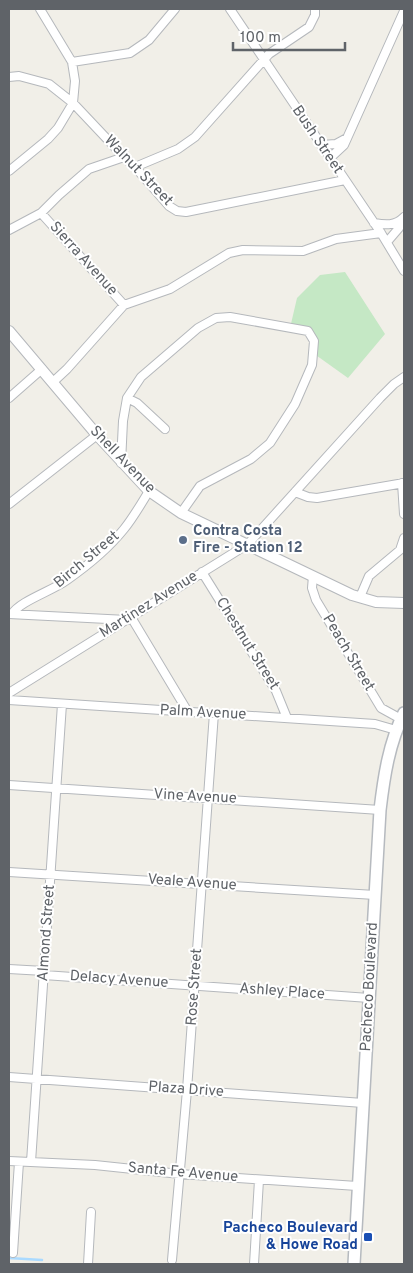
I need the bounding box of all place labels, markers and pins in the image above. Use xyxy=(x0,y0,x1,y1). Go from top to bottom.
place label: Contra Costa Fire - Station 12 xyxy=(193,522,303,558)
marker: Contra Costa Fire - Station 12 xyxy=(177,534,189,546)
place label: Pacheco Boulevard & Howe Road xyxy=(223,1219,358,1255)
marker: Pacheco Boulevard & Howe Road xyxy=(362,1231,374,1243)

